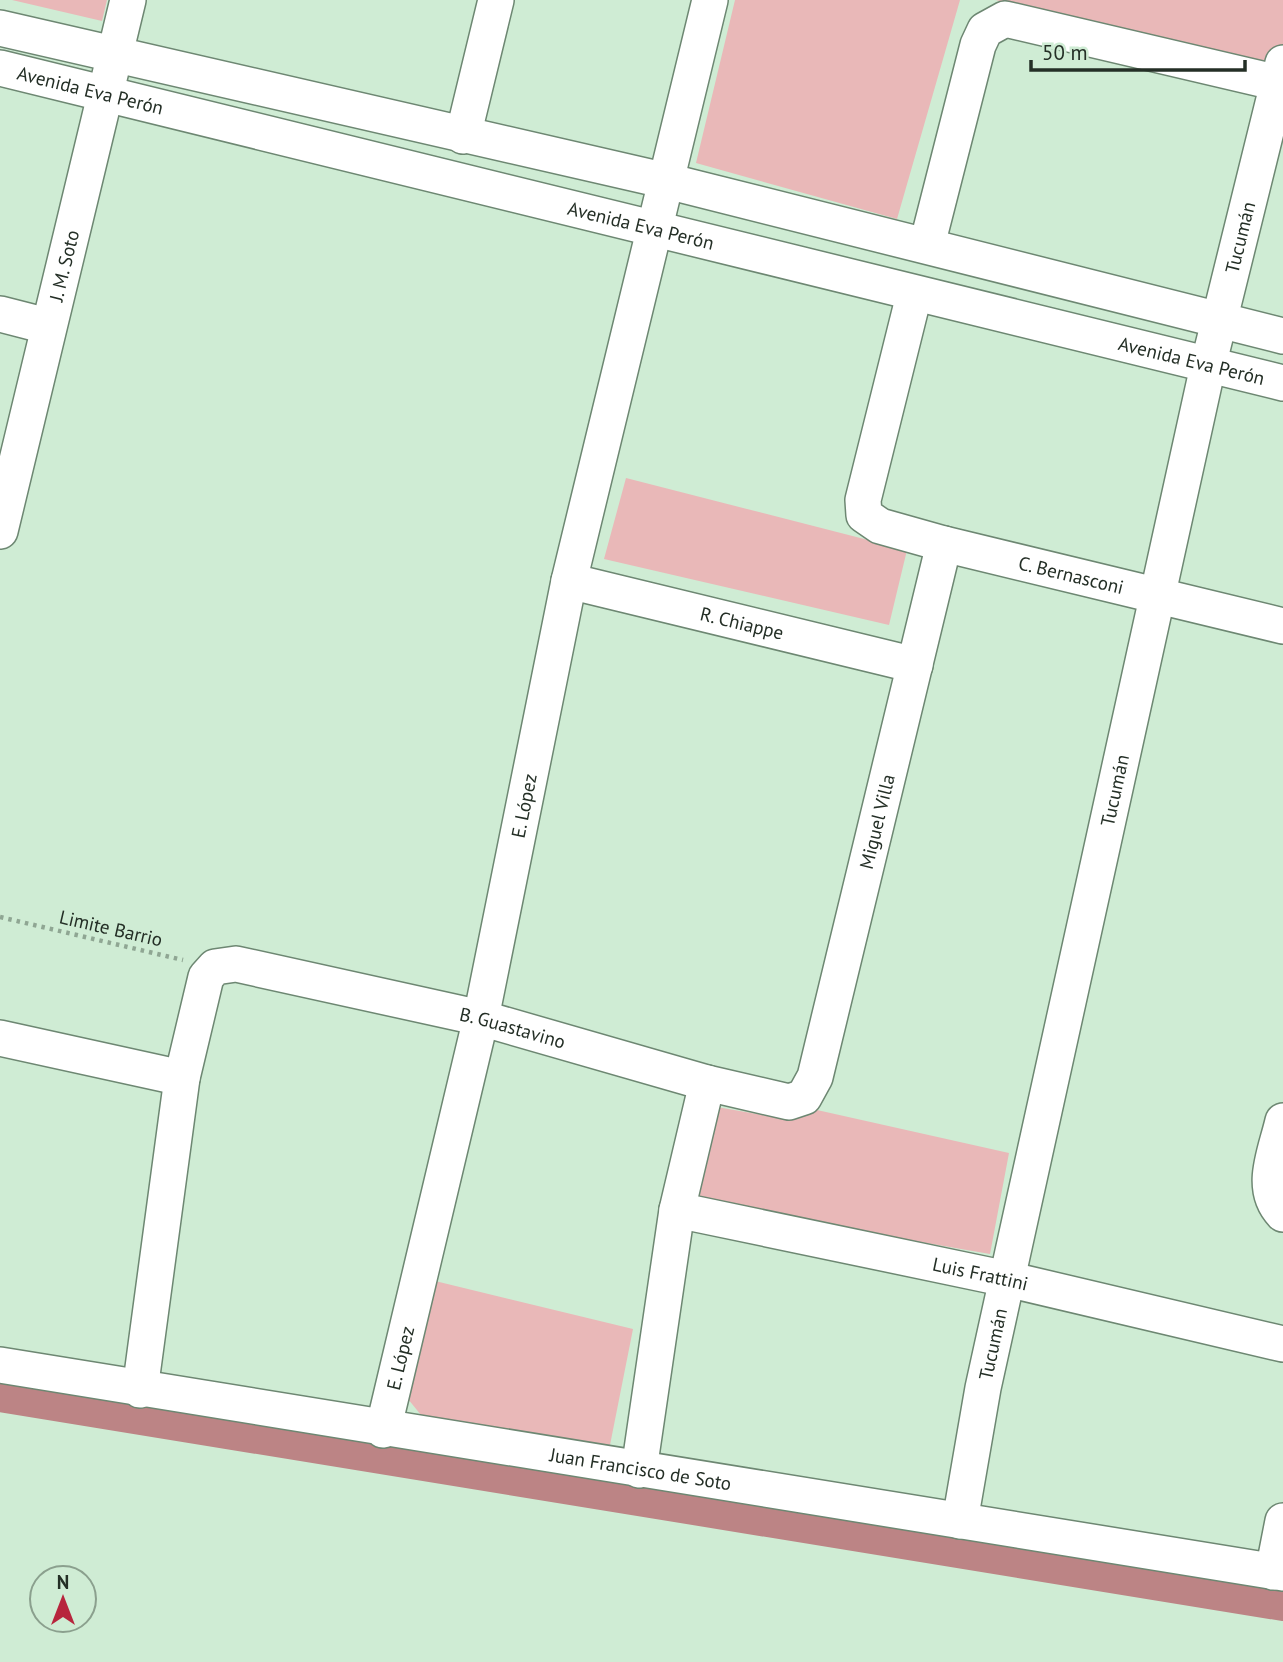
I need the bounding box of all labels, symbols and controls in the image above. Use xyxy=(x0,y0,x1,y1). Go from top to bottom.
scale bar xyxy=(1031,28,1244,72)
text: 50 m xyxy=(1042,39,1088,66)
street label: Avenida Eva Perón xyxy=(15,61,166,120)
street label: Avenida Eva Perón xyxy=(565,196,717,255)
street label: Tucumán xyxy=(1219,199,1260,276)
street label: J. M. Soto xyxy=(44,227,84,305)
street label: Avenida Eva Perón xyxy=(1116,331,1267,390)
street label: C. Bernasconi xyxy=(1016,550,1126,599)
street label: R. Chiappe xyxy=(698,601,786,645)
street label: Tucumán xyxy=(1095,752,1134,828)
street label: E. López xyxy=(506,772,542,840)
street label: Miguel Villa xyxy=(854,772,900,871)
street label: Limite Barrio xyxy=(57,904,165,952)
street label: B. Guastavino xyxy=(457,1002,568,1054)
street label: Luis Frattini xyxy=(930,1252,1031,1296)
street label: Tucumán xyxy=(973,1306,1012,1382)
street label: E. López xyxy=(381,1324,419,1392)
street label: Juan Francisco de Soto xyxy=(547,1442,733,1495)
north arrow xyxy=(28,1564,98,1634)
text: N xyxy=(57,1570,69,1594)

